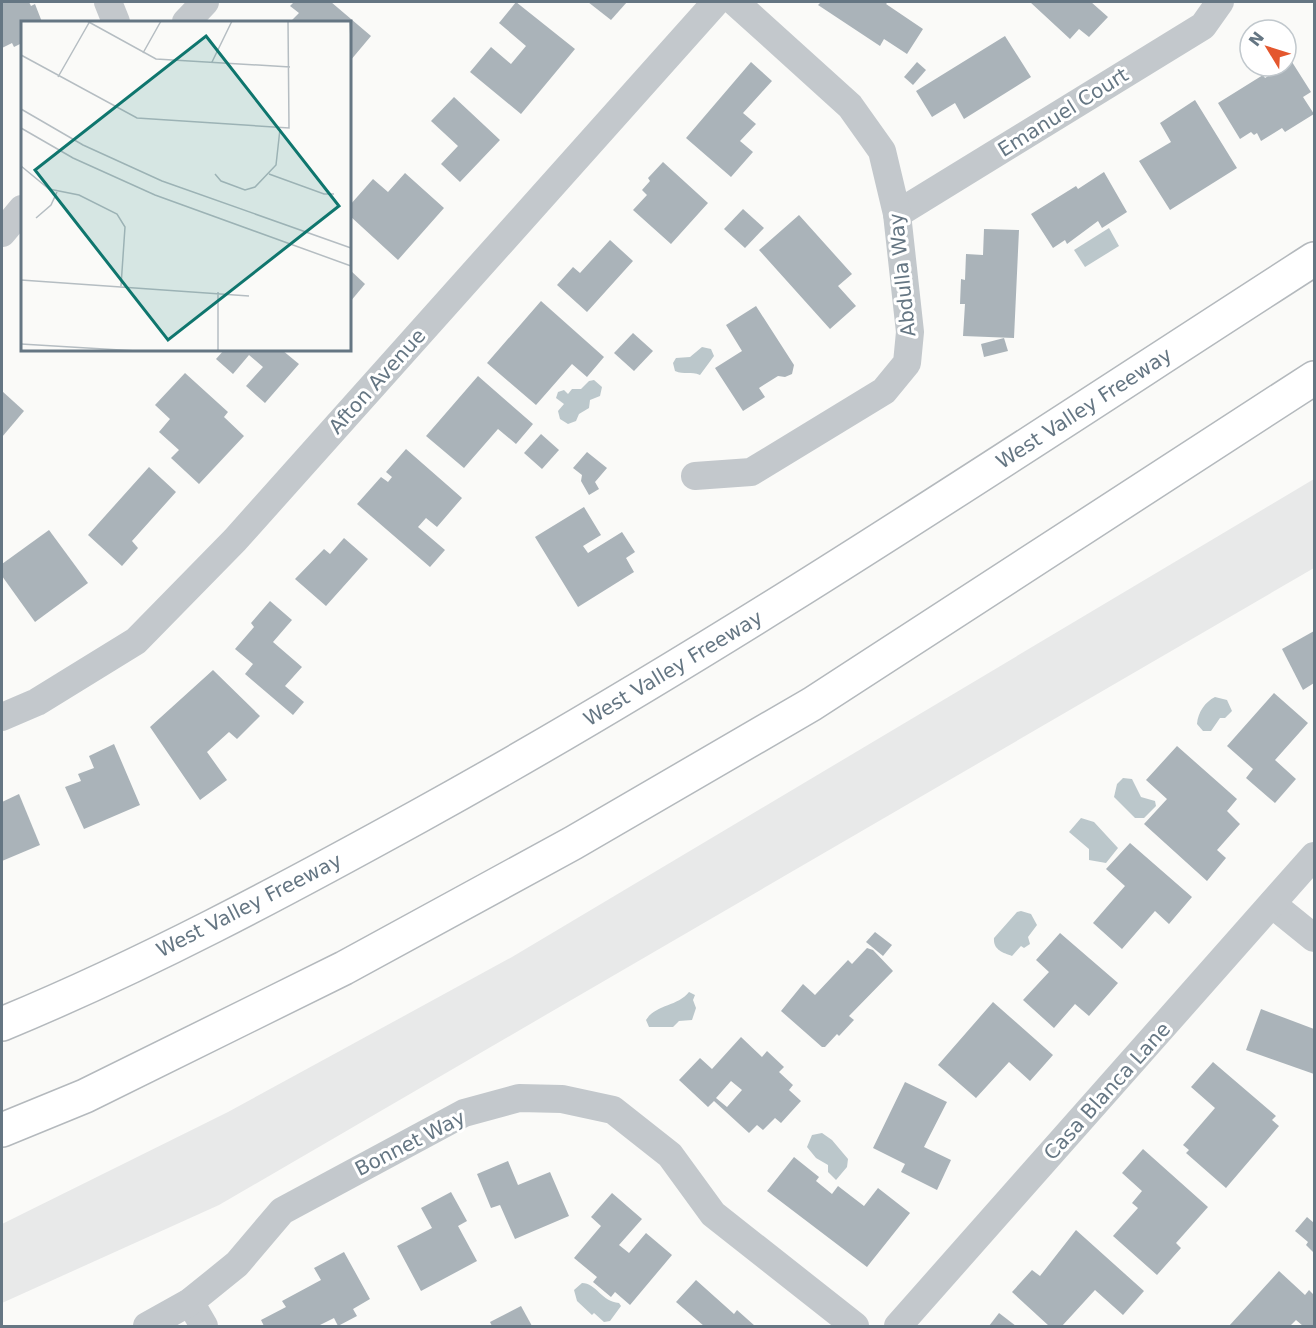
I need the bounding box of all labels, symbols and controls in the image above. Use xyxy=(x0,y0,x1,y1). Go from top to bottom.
north arrow xyxy=(1238,18,1298,78)
inset map xyxy=(21,21,351,351)
text: N xyxy=(1245,28,1268,50)
street label: Emanuel Court xyxy=(994,62,1133,162)
street label: Abdulla Way xyxy=(884,212,920,338)
street label: Afton Avenue xyxy=(324,324,430,438)
street label: West Valley Freeway xyxy=(992,342,1176,474)
street label: West Valley Freeway xyxy=(579,605,767,731)
street label: West Valley Freeway xyxy=(152,848,346,962)
street label: Casa Blanca Lane xyxy=(1039,1017,1175,1165)
street label: Bonnet Way xyxy=(351,1105,469,1181)

